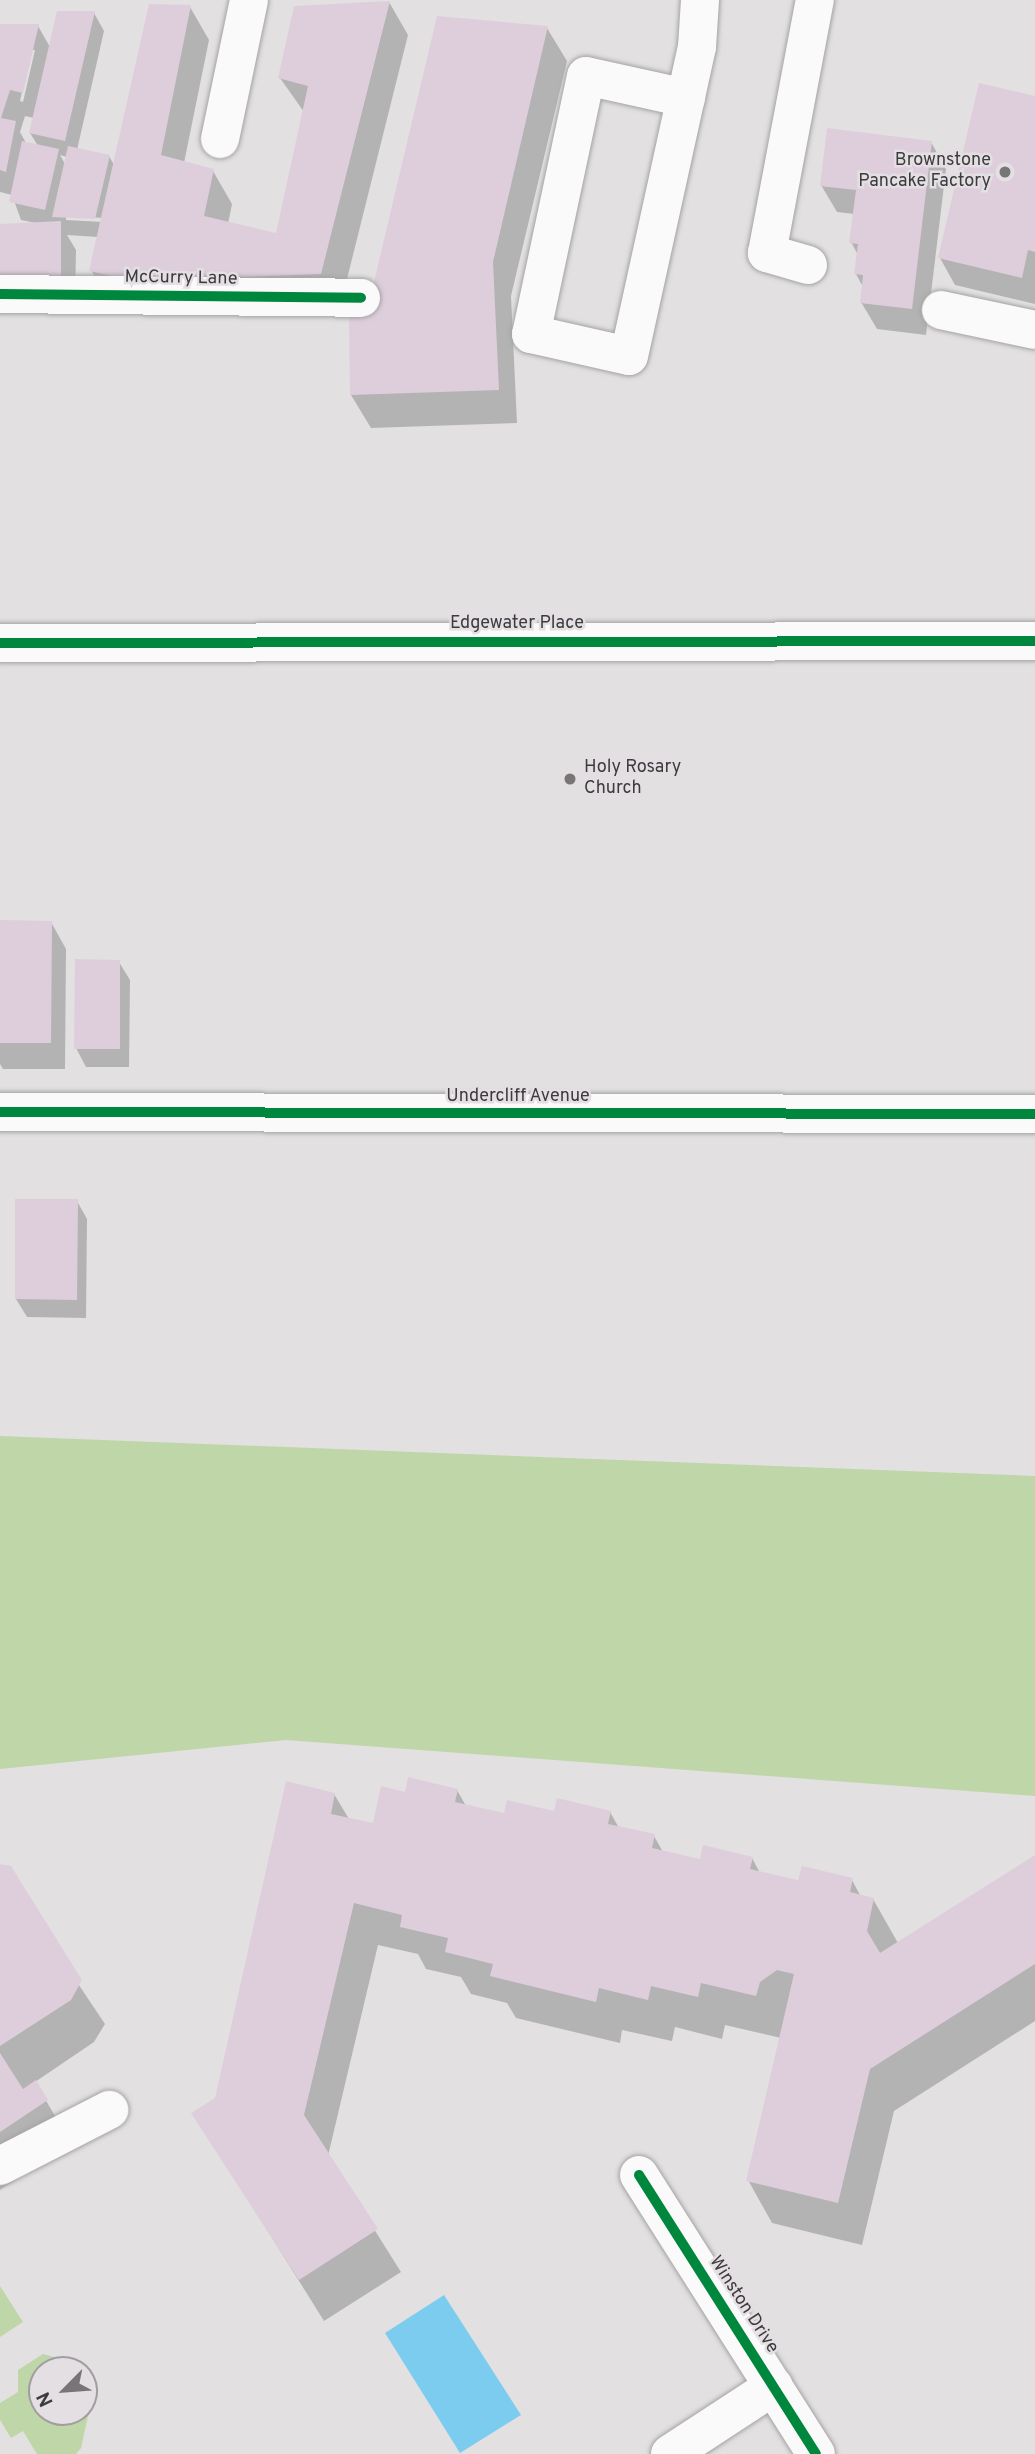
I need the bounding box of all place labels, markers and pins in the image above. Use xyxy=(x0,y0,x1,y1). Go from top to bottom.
place label: Brownstone Pancake Factory xyxy=(858,151,991,194)
marker: Brownstone Pancake Factory xyxy=(997,164,1013,180)
place label: Holy Rosary Church xyxy=(584,758,681,800)
marker: Holy Rosary Church xyxy=(562,771,578,787)

